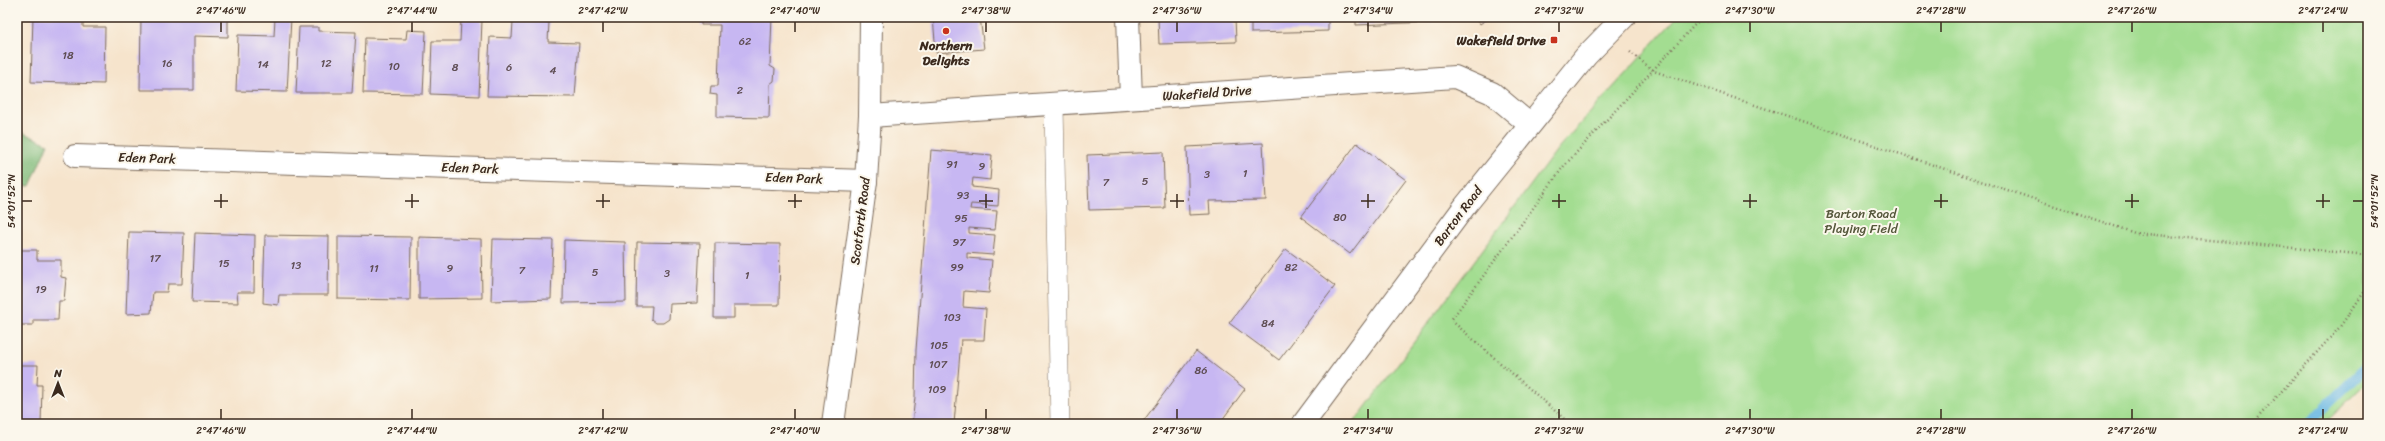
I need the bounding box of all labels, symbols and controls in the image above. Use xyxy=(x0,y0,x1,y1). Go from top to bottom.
text: 2°47'46"W xyxy=(196,2,246,20)
text: 2°47'44"W xyxy=(387,2,437,20)
text: 2°47'42"W xyxy=(578,2,628,20)
text: 2°47'40"W xyxy=(770,2,820,20)
text: 2°47'38"W xyxy=(961,2,1011,20)
text: 2°47'36"W xyxy=(1153,2,1202,20)
text: 2°47'34"W xyxy=(1343,2,1393,20)
text: 2°47'32"W xyxy=(1535,2,1584,20)
text: 2°47'30"W xyxy=(1725,2,1775,20)
text: 2°47'28"W xyxy=(1916,2,1966,20)
text: 2°47'26"W xyxy=(2107,2,2157,20)
text: 2°47'24"W xyxy=(2298,2,2348,20)
marker: Northern Delights xyxy=(941,26,951,36)
place label: Wakefield Drive xyxy=(1457,29,1546,52)
house number: 62 xyxy=(739,32,752,51)
place label: Northern Delights xyxy=(919,34,973,72)
marker: Wakefield Drive xyxy=(1549,35,1559,45)
house number: 18 xyxy=(62,46,74,65)
house number: 16 xyxy=(162,54,172,73)
house number: 12 xyxy=(320,54,332,73)
house number: 14 xyxy=(257,55,269,74)
house number: 10 xyxy=(388,57,400,76)
house number: 8 xyxy=(452,58,459,77)
house number: 6 xyxy=(506,58,512,77)
house number: 4 xyxy=(550,61,557,80)
street label: Wakefield Drive xyxy=(1162,78,1253,108)
house number: 2 xyxy=(737,81,744,100)
street label: Eden Park xyxy=(118,145,176,171)
street label: Eden Park xyxy=(441,155,499,181)
house number: 91 xyxy=(946,155,958,174)
house number: 9 xyxy=(979,157,986,176)
house number: 1 xyxy=(1243,164,1248,183)
street label: Eden Park xyxy=(765,165,823,191)
house number: 3 xyxy=(1204,165,1210,184)
house number: 5 xyxy=(1142,172,1149,191)
house number: 7 xyxy=(1103,173,1110,192)
text: 54°01'52"N xyxy=(3,174,21,228)
text: 54°01'52"N xyxy=(2366,174,2384,228)
street label: Scotforth Road xyxy=(843,175,877,266)
street label: Barton Road xyxy=(1428,180,1489,251)
house number: 93 xyxy=(957,186,969,205)
park label: Barton Road Playing Field xyxy=(1824,202,1899,240)
house number: 80 xyxy=(1333,208,1347,227)
house number: 95 xyxy=(954,209,968,228)
house number: 97 xyxy=(952,233,966,252)
house number: 17 xyxy=(150,249,161,268)
house number: 15 xyxy=(218,254,230,273)
house number: 13 xyxy=(291,256,301,275)
house number: 99 xyxy=(950,258,964,277)
house number: 82 xyxy=(1285,258,1298,277)
house number: 11 xyxy=(369,259,379,278)
house number: 9 xyxy=(447,259,454,278)
house number: 7 xyxy=(519,261,526,280)
house number: 5 xyxy=(592,263,599,282)
house number: 3 xyxy=(664,264,670,283)
house number: 1 xyxy=(745,266,750,285)
house number: 19 xyxy=(35,280,47,299)
house number: 103 xyxy=(943,308,961,327)
house number: 84 xyxy=(1261,314,1275,333)
house number: 105 xyxy=(930,336,948,355)
house number: 107 xyxy=(929,355,948,374)
house number: 86 xyxy=(1195,361,1207,380)
north arrow xyxy=(38,363,78,403)
text: N xyxy=(53,364,62,383)
house number: 109 xyxy=(928,380,946,399)
text: 2°47'46"W xyxy=(196,422,246,440)
text: 2°47'44"W xyxy=(387,422,437,440)
text: 2°47'42"W xyxy=(578,422,628,440)
text: 2°47'40"W xyxy=(770,422,820,440)
text: 2°47'38"W xyxy=(961,422,1011,440)
text: 2°47'36"W xyxy=(1153,422,1202,440)
text: 2°47'34"W xyxy=(1343,422,1393,440)
text: 2°47'32"W xyxy=(1535,422,1584,440)
text: 2°47'30"W xyxy=(1725,422,1775,440)
text: 2°47'28"W xyxy=(1916,422,1966,440)
text: 2°47'26"W xyxy=(2107,422,2157,440)
text: 2°47'24"W xyxy=(2298,422,2348,440)

